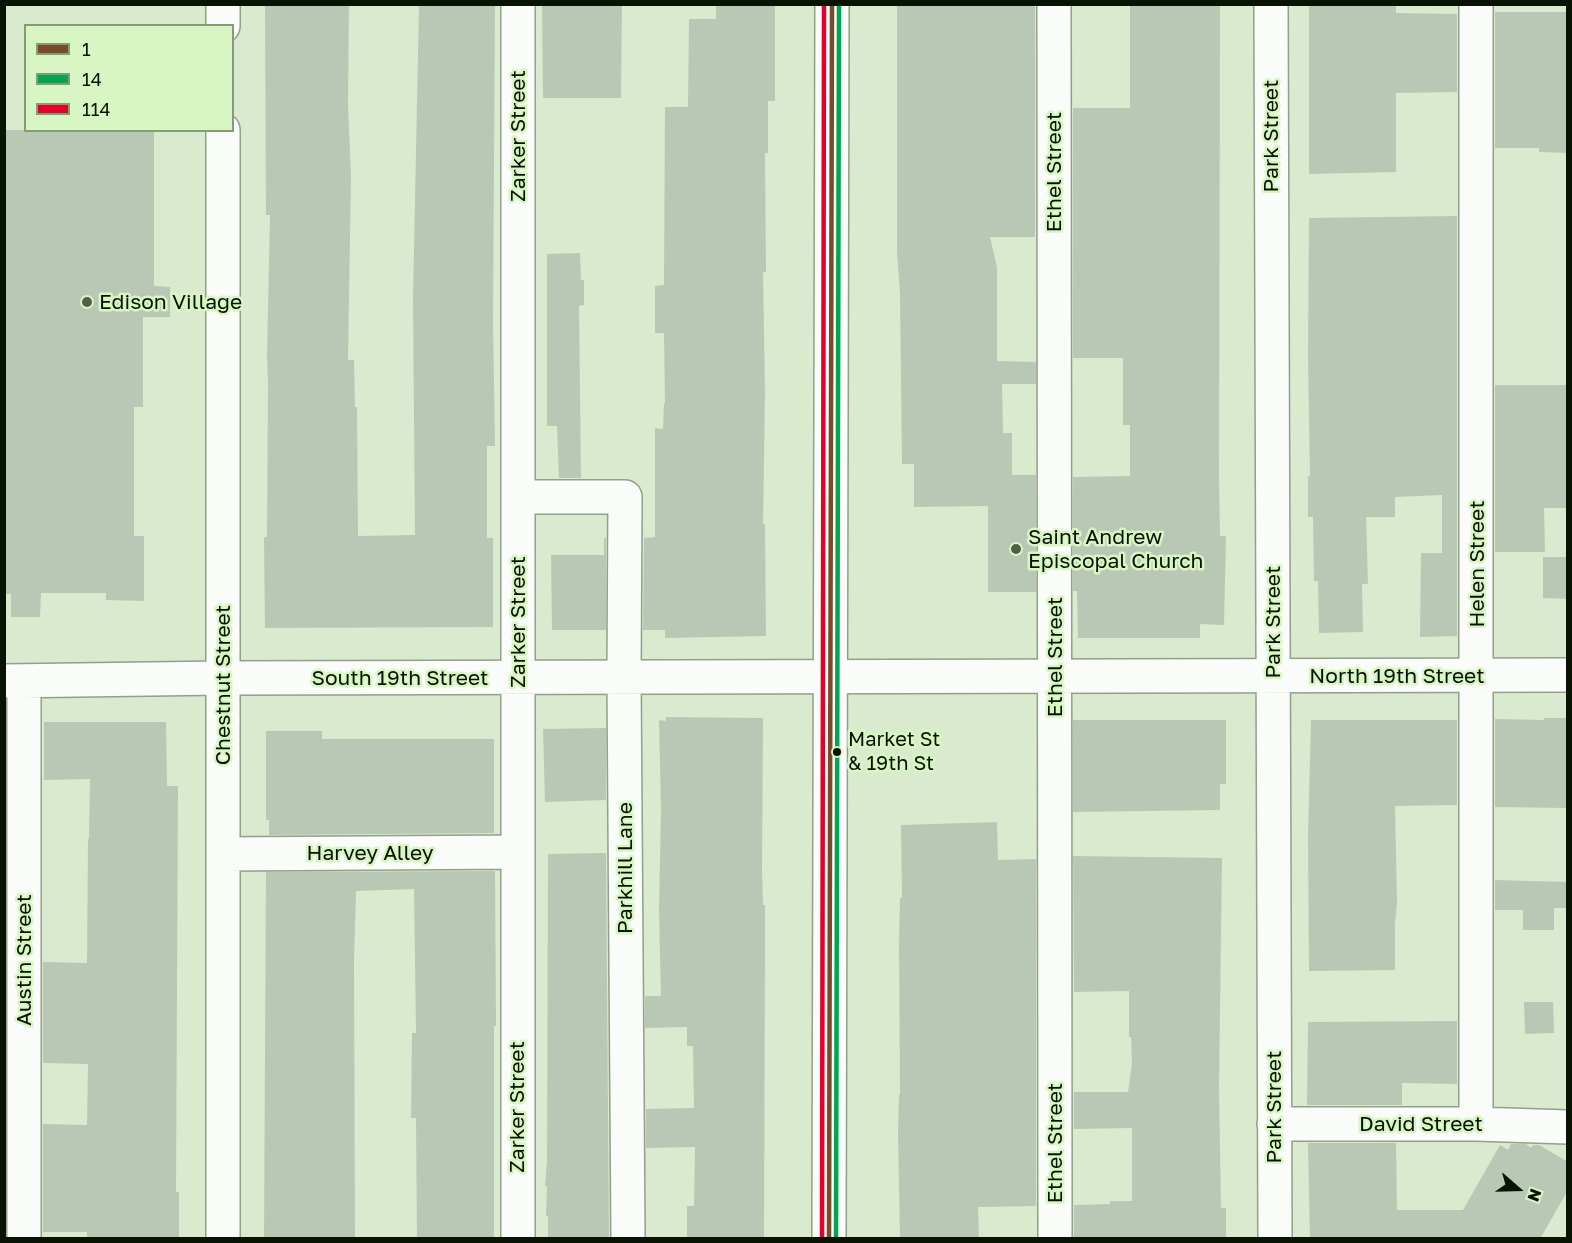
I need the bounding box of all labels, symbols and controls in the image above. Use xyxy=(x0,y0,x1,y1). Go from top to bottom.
legend xyxy=(24,24,234,132)
text: 1 xyxy=(82,38,91,60)
text: 14 xyxy=(82,68,102,90)
street label: Zarker Street xyxy=(505,70,531,202)
street label: Park Street xyxy=(1258,80,1284,192)
text: 114 xyxy=(82,98,110,120)
street label: Ethel Street xyxy=(1041,112,1067,232)
place label: Edison Village xyxy=(99,289,242,315)
marker: Edison Village xyxy=(80,295,94,309)
street label: Helen Street xyxy=(1464,500,1490,628)
place label: Saint Andrew Episcopal Church xyxy=(1028,524,1204,574)
marker: Saint Andrew Episcopal Church xyxy=(1009,542,1023,556)
street label: Zarker Street xyxy=(505,556,531,688)
street label: Park Street xyxy=(1260,566,1286,678)
street label: Ethel Street xyxy=(1042,597,1068,717)
street label: Chestnut Street xyxy=(210,605,236,765)
street label: North 19th Street xyxy=(1309,663,1485,689)
street label: South 19th Street xyxy=(312,665,488,691)
place label: Market St & 19th St xyxy=(848,728,940,775)
marker: Market St & 19th St xyxy=(831,746,843,758)
street label: Parkhill Lane xyxy=(612,802,638,934)
street label: Harvey Alley xyxy=(306,840,434,866)
street label: Austin Street xyxy=(11,894,37,1026)
street label: Zarker Street xyxy=(504,1041,530,1173)
street label: Park Street xyxy=(1261,1051,1287,1163)
street label: Ethel Street xyxy=(1042,1083,1068,1203)
street label: David Street xyxy=(1359,1111,1483,1137)
north arrow xyxy=(1488,1159,1548,1219)
text: N xyxy=(1523,1186,1546,1204)

